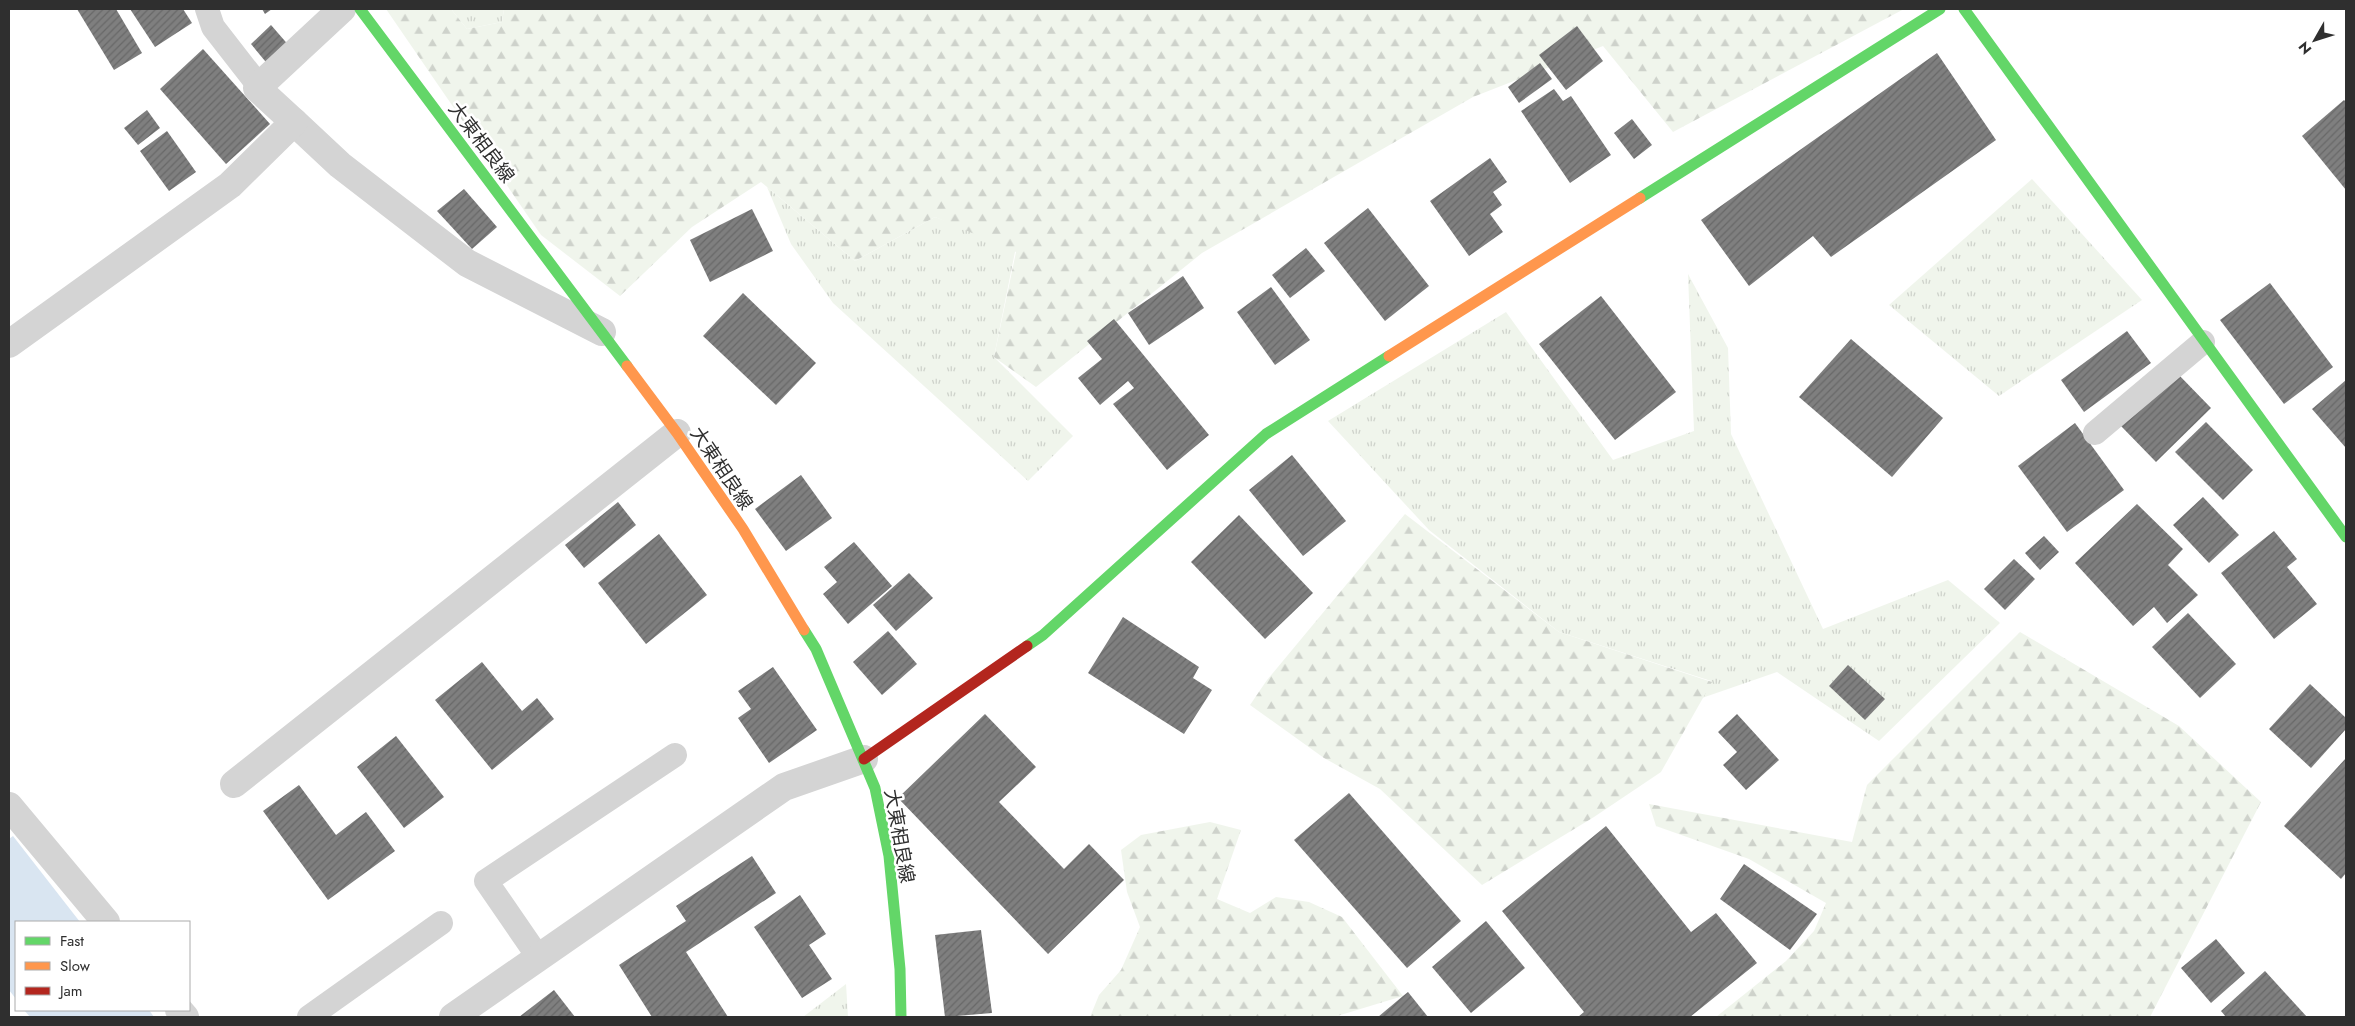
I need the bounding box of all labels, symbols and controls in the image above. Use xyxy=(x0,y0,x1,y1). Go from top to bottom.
north arrow xyxy=(2290,15,2340,65)
text: N xyxy=(2294,38,2316,59)
street label: 大東相良線 xyxy=(442,96,521,188)
street label: 大東相良線 xyxy=(684,421,759,515)
street label: 大東相良線 xyxy=(878,787,921,885)
legend xyxy=(15,921,190,1011)
text: Fast xyxy=(60,930,84,952)
text: Slow xyxy=(60,955,91,977)
text: Jam xyxy=(58,980,83,1002)

